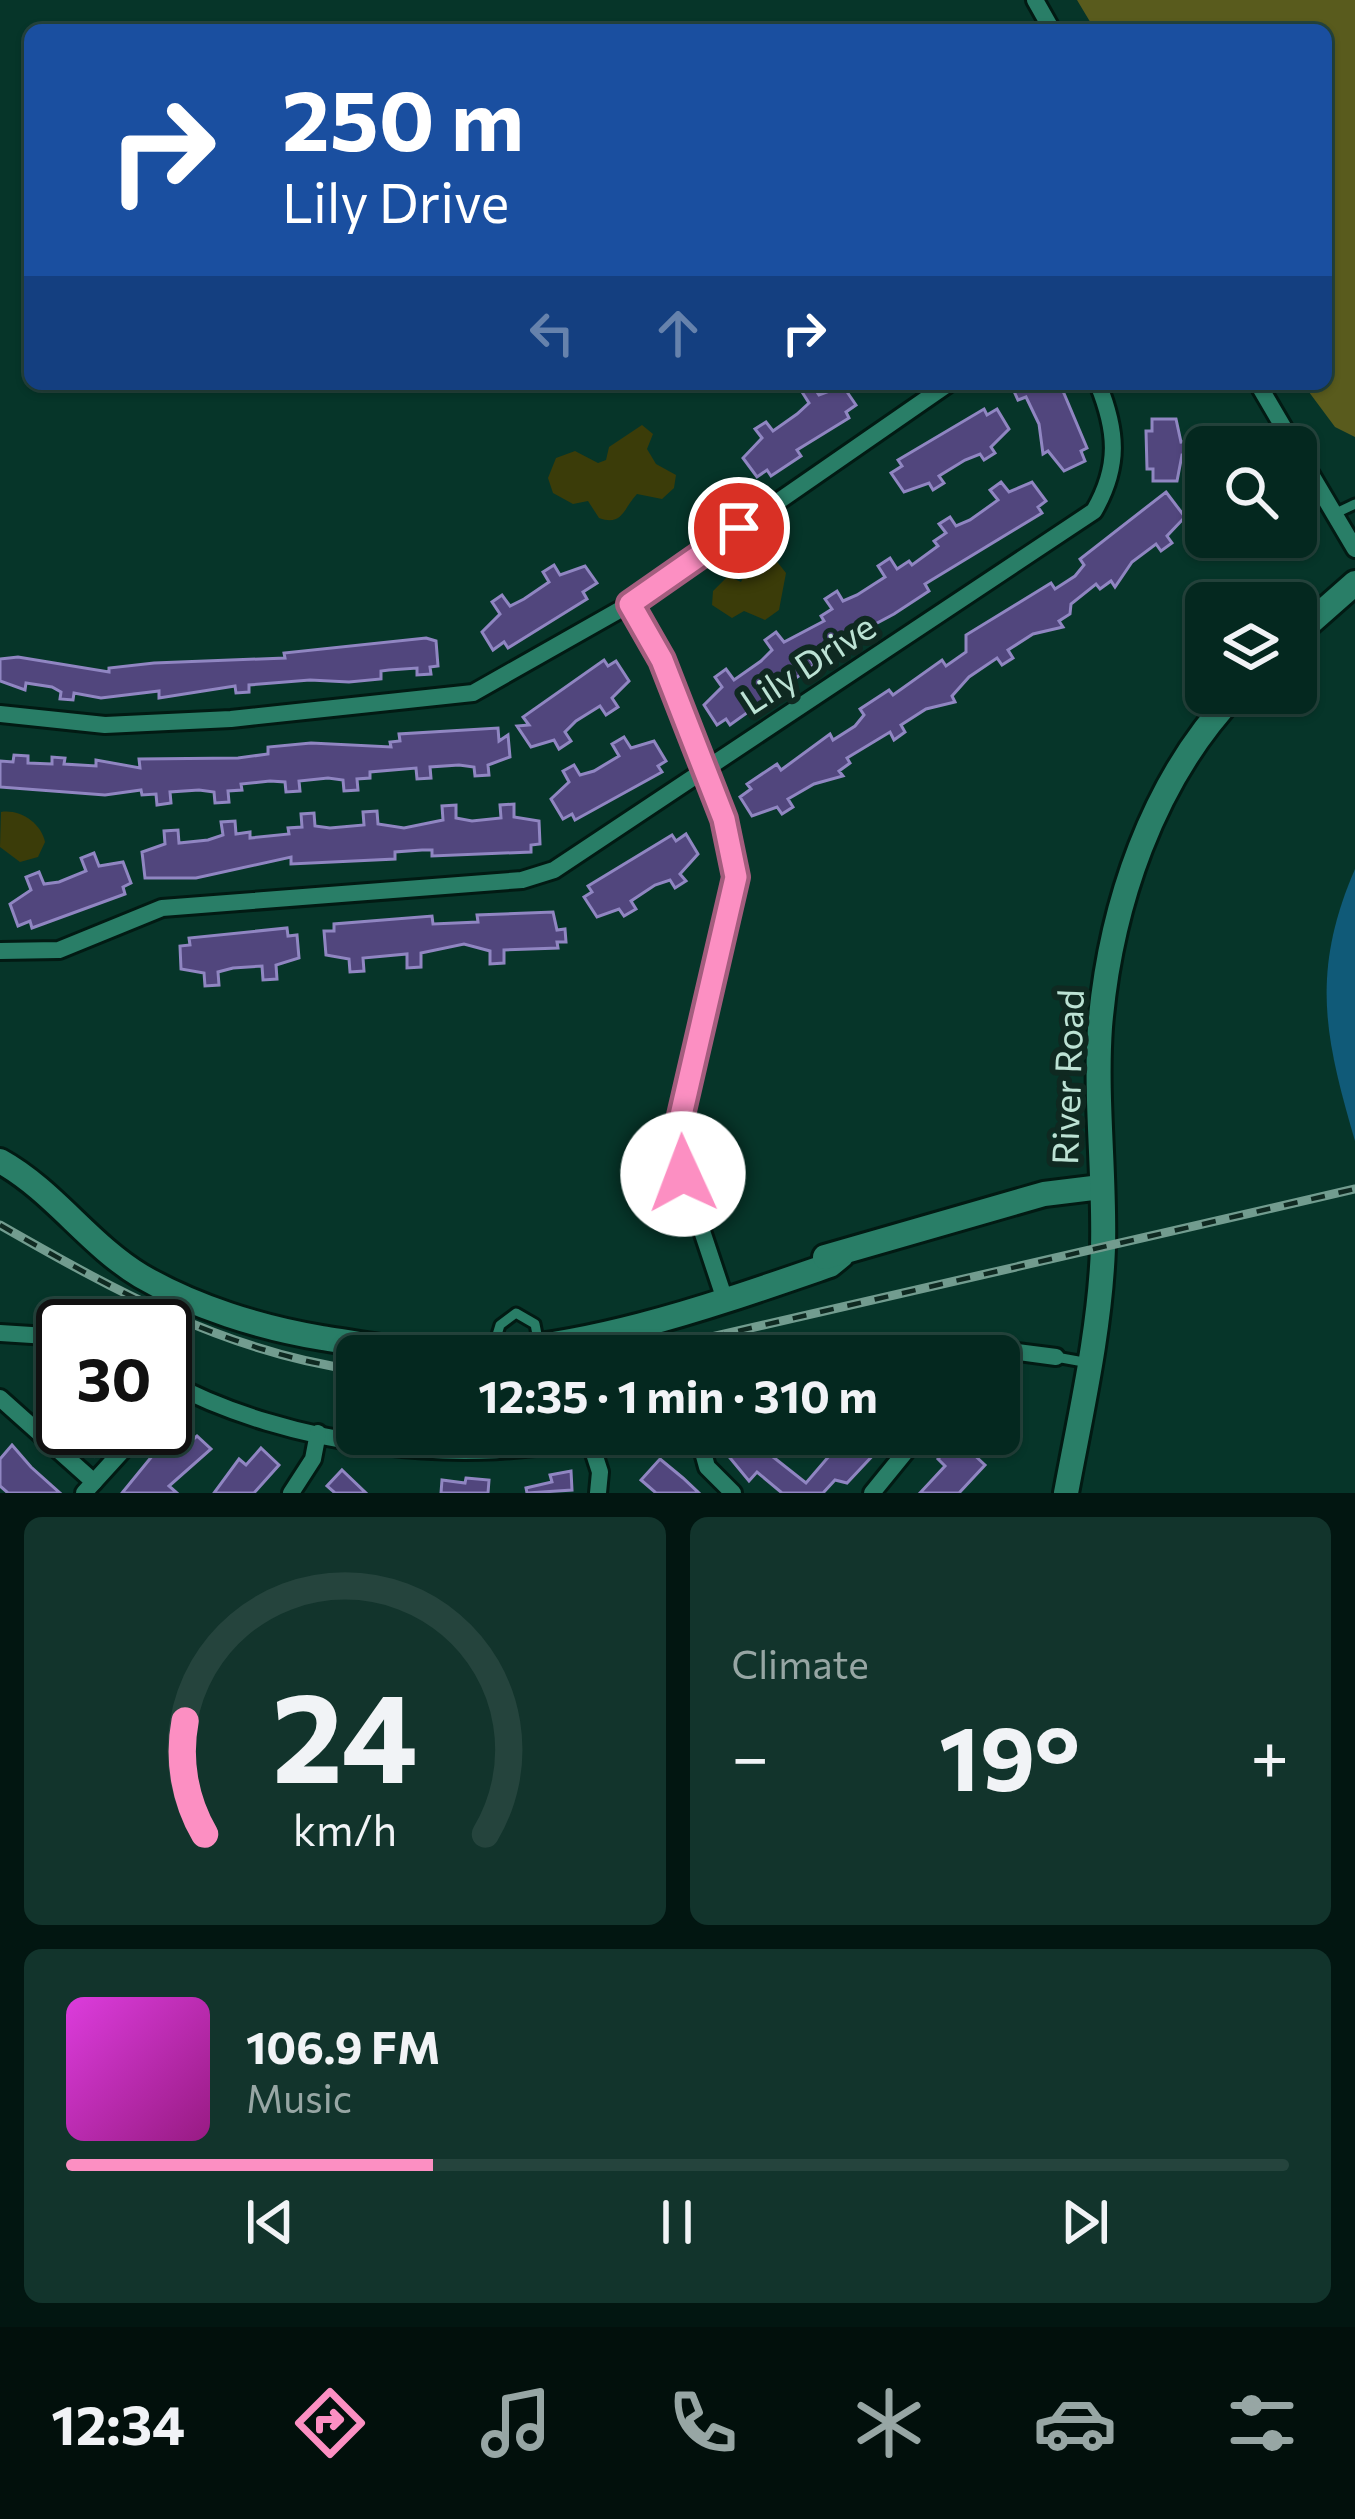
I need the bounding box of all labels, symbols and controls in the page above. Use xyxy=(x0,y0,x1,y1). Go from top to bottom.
text: 250 m xyxy=(282,66,524,168)
icon: right xyxy=(84,72,240,228)
text: Lily Drive xyxy=(282,168,509,234)
icon: left xyxy=(519,300,585,366)
icon: ahead xyxy=(645,300,711,366)
icon: right xyxy=(771,300,837,366)
map controls xyxy=(1185,426,1317,714)
button: search xyxy=(1185,426,1317,558)
pin xyxy=(688,477,790,579)
icon: arrive xyxy=(706,495,772,561)
button: layers xyxy=(1185,582,1317,714)
street label: Lily Drive xyxy=(731,603,882,722)
street label: River Road xyxy=(1041,988,1091,1165)
position arrow xyxy=(620,1111,746,1237)
speed limit sign: 30 xyxy=(36,1299,192,1455)
text: 12:35 · 1 min · 310 m xyxy=(478,1367,878,1422)
text: Climate xyxy=(732,1639,869,1687)
text: 24 xyxy=(272,1656,418,1809)
text: 19° xyxy=(939,1699,1080,1810)
text: − xyxy=(732,1714,769,1795)
text: + xyxy=(1250,1714,1289,1795)
text: km/h xyxy=(293,1802,397,1855)
text: 106.9 FM xyxy=(246,2018,440,2073)
text: Music xyxy=(246,2073,352,2121)
icon: previous xyxy=(237,2189,303,2255)
icon: pause xyxy=(644,2189,710,2255)
icon: next xyxy=(1052,2189,1118,2255)
icon: directions xyxy=(288,2381,372,2465)
icon: music xyxy=(474,2381,558,2465)
icon: phone xyxy=(661,2381,745,2465)
icon: climate xyxy=(847,2381,931,2465)
icon: car xyxy=(1033,2381,1117,2465)
icon: filters xyxy=(1220,2381,1304,2465)
text: 12:34 xyxy=(51,2390,185,2456)

